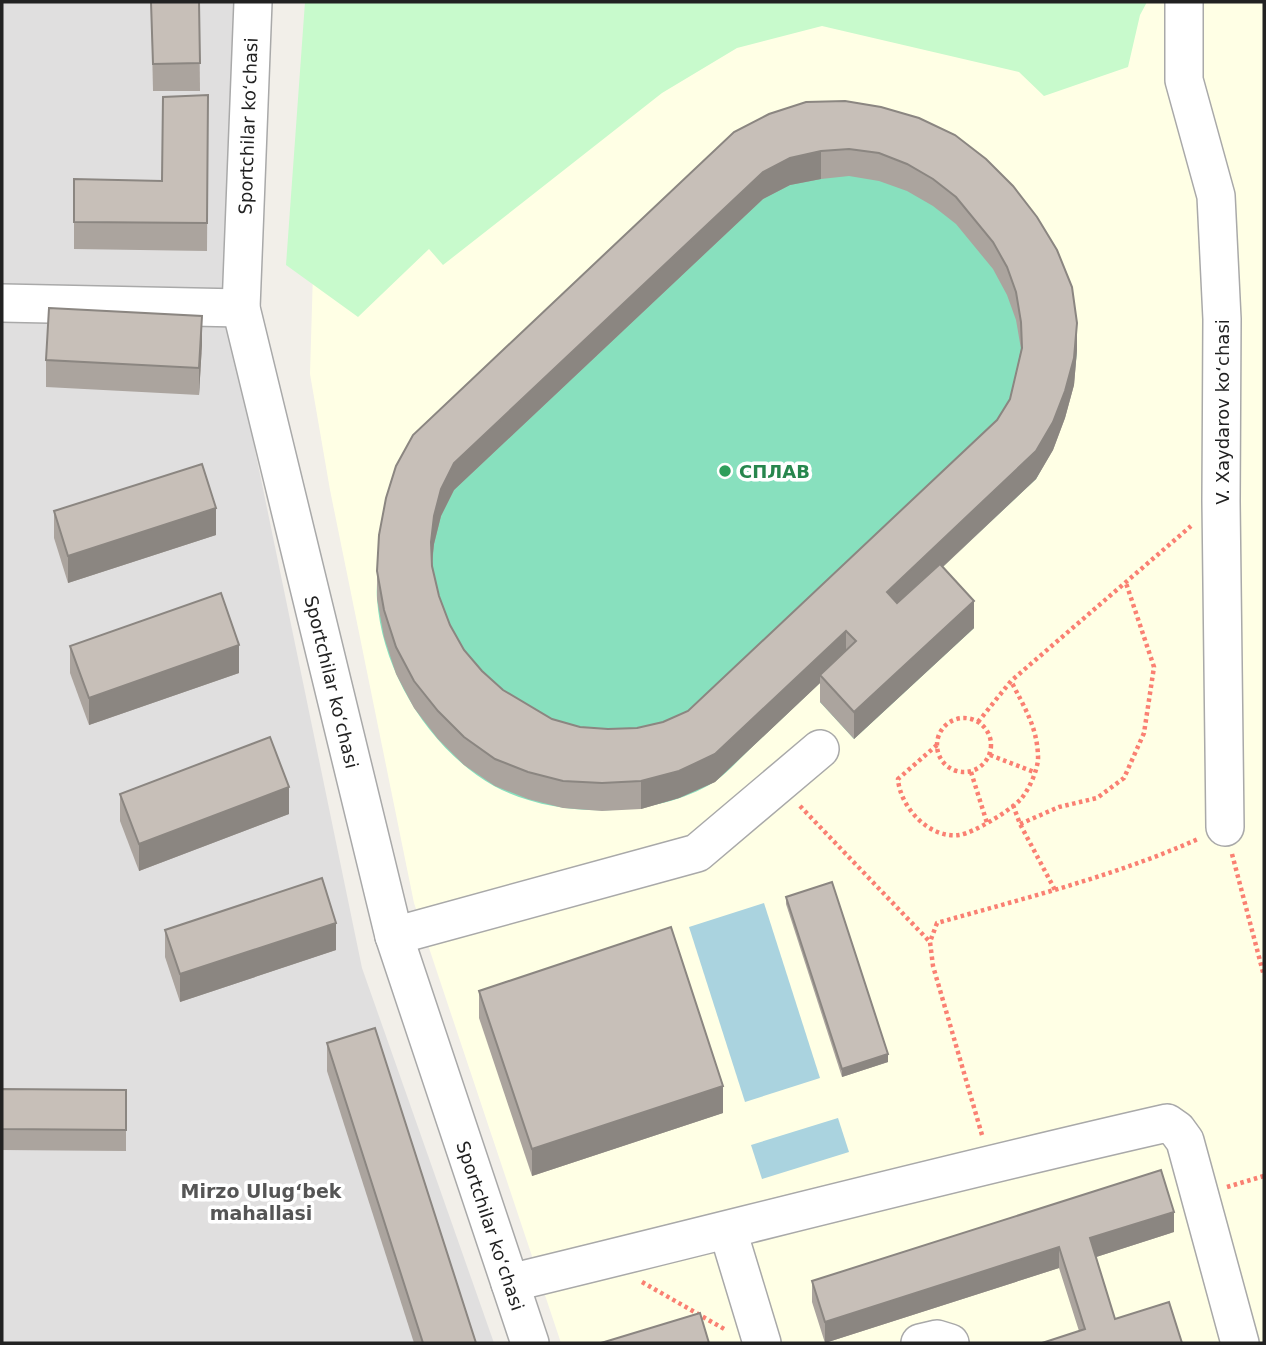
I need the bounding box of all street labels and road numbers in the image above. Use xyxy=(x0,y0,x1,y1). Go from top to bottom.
street label: Sportchilar ko‘chasi xyxy=(234,37,262,215)
street label: V. Xaydarov ko‘chasi xyxy=(1212,319,1233,505)
street label: Sportchilar ko‘chasi xyxy=(301,593,363,770)
street label: Sportchilar ko‘chasi xyxy=(453,1138,529,1313)

